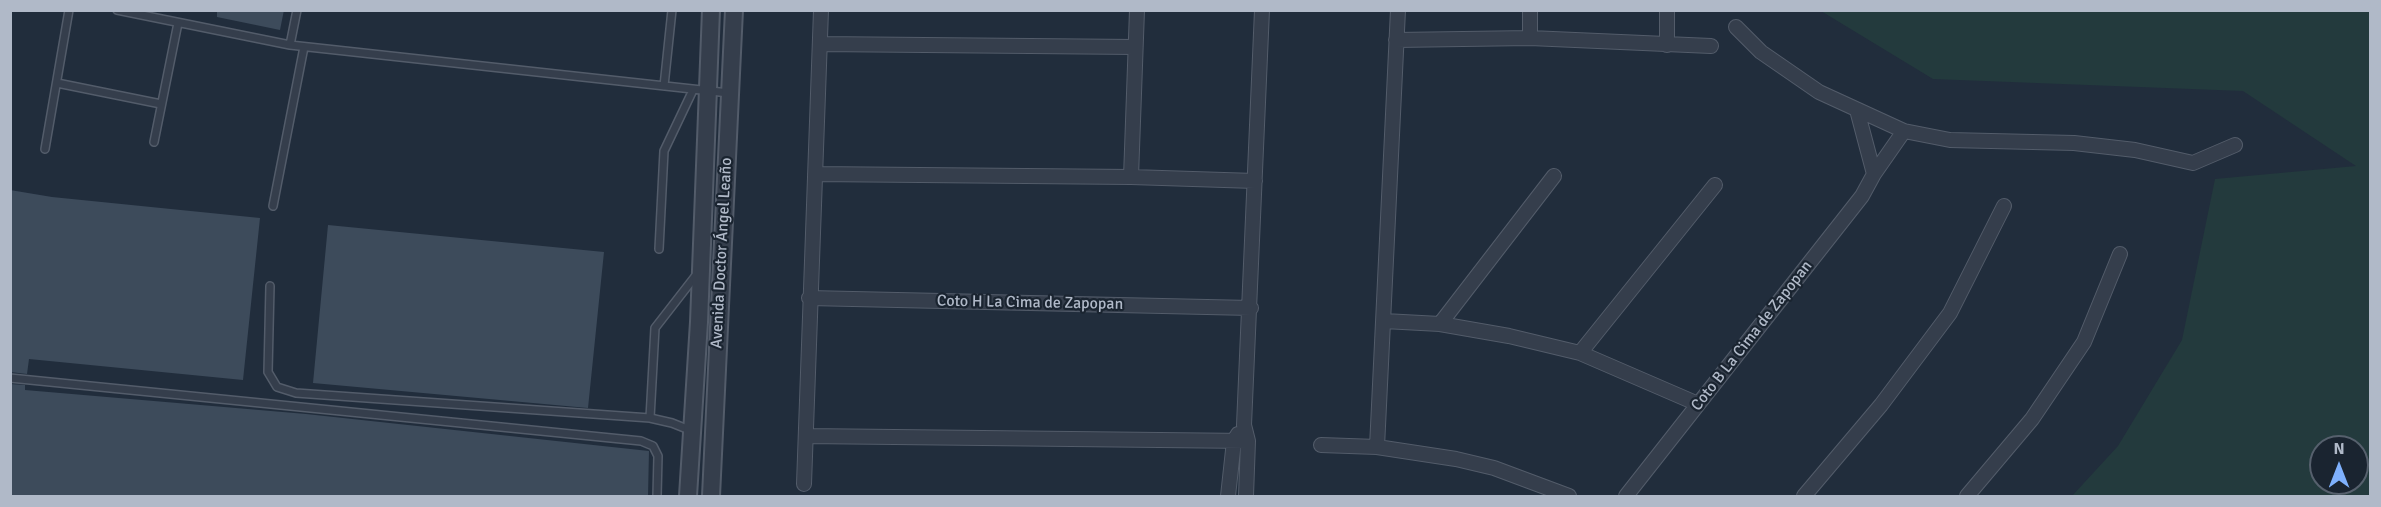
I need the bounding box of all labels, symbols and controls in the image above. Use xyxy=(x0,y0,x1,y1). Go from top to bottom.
street label: Avenida Doctor Ángel Leaño xyxy=(707,157,737,349)
street label: Coto B La Cima de Zapopan xyxy=(1687,257,1817,415)
street label: Coto H La Cima de Zapopan xyxy=(937,292,1123,314)
north arrow xyxy=(2309,435,2369,495)
text: N xyxy=(2333,439,2345,459)

